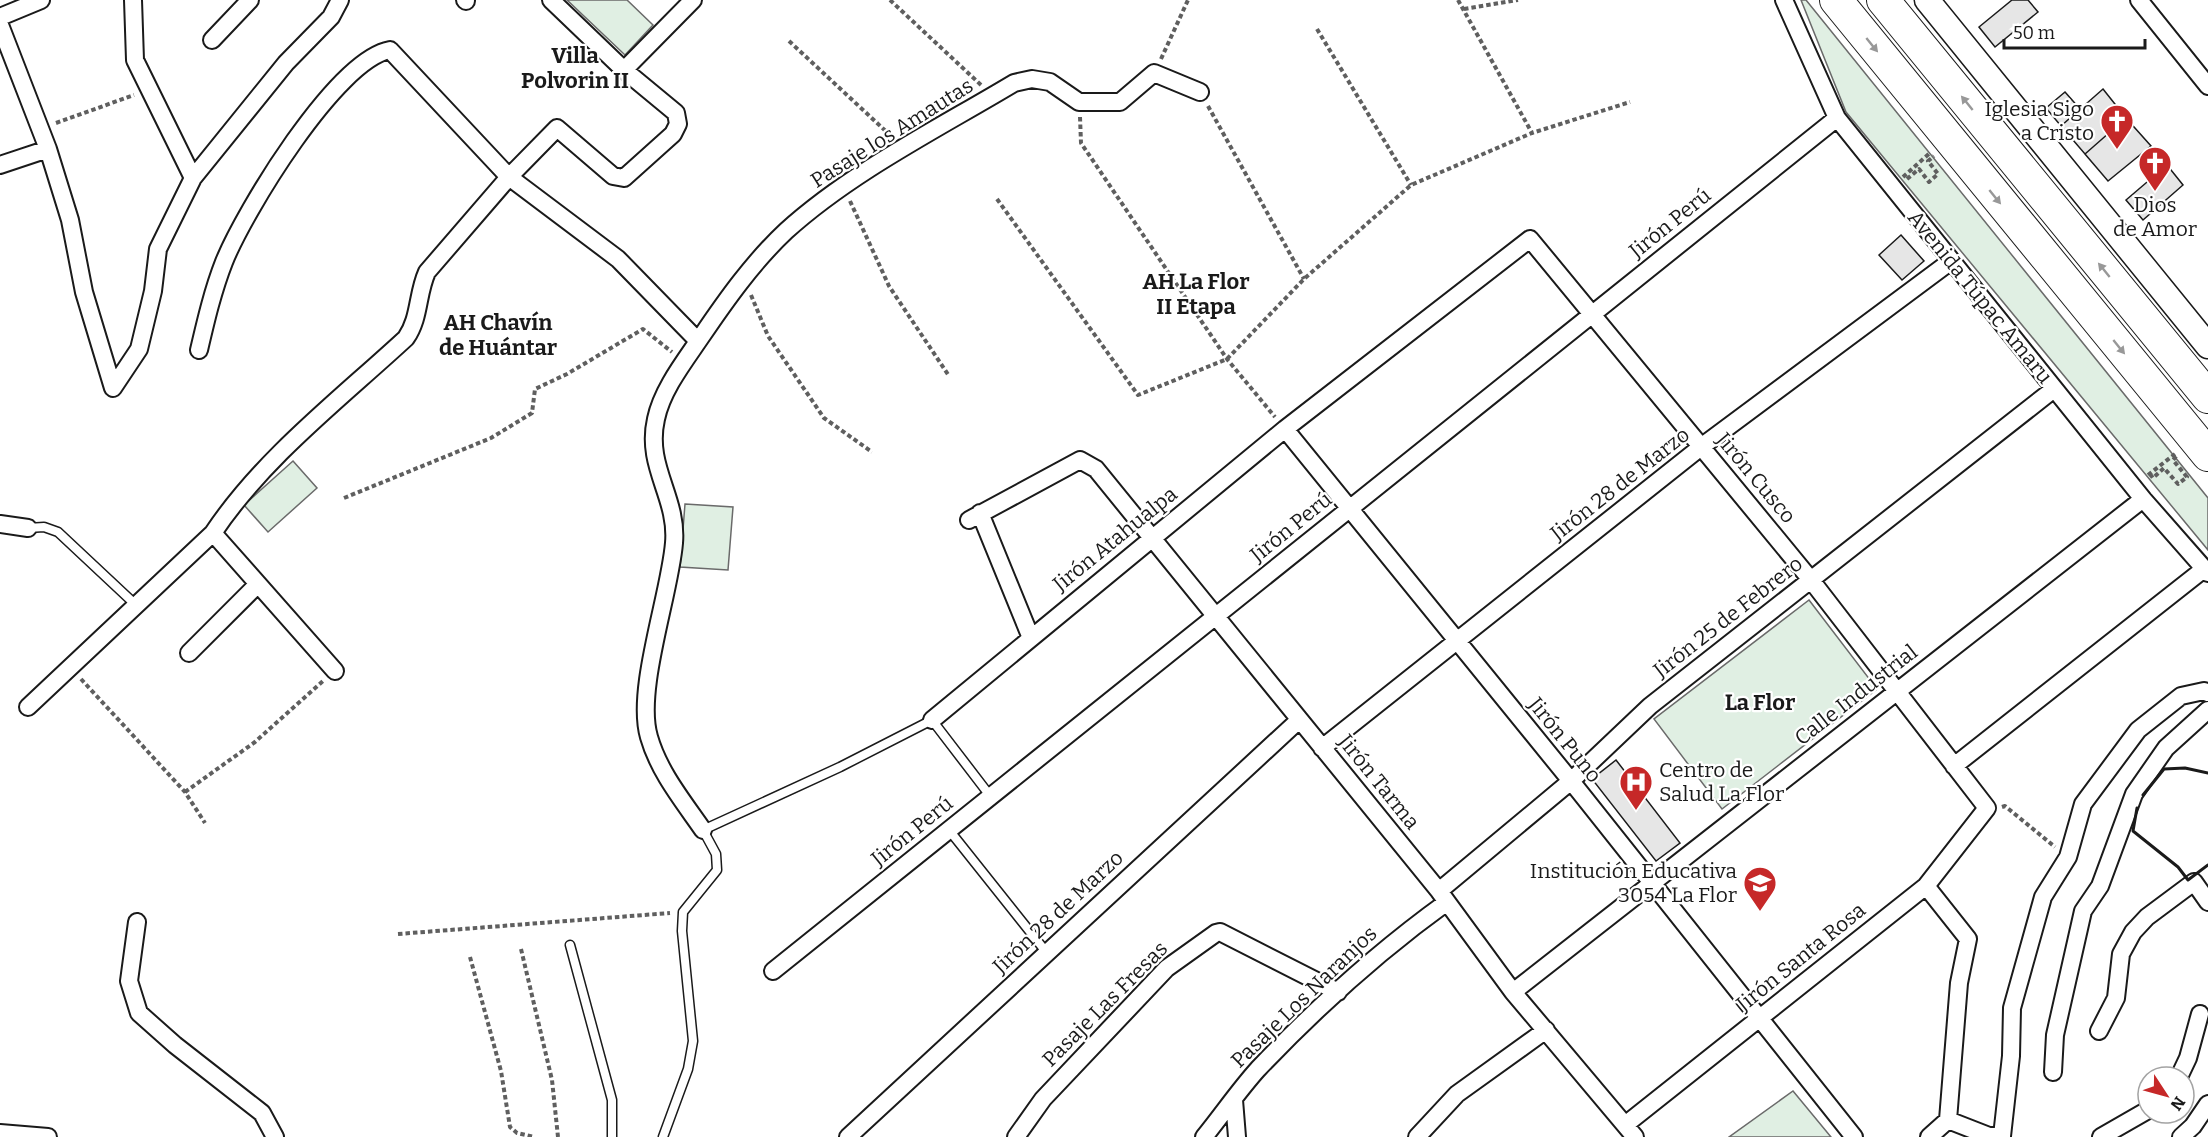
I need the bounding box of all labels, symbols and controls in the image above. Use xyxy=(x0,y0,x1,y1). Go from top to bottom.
scale bar xyxy=(2004,12,2145,50)
text: 50 m xyxy=(2013,22,2055,44)
one-way arrow xyxy=(1866,38,1878,53)
district label: Villa Polvorin II xyxy=(521,42,629,94)
street label: Pasaje los Amautas xyxy=(806,73,978,193)
one-way arrow xyxy=(1961,95,1974,111)
place label: Iglesia Sigo a Cristo xyxy=(1985,96,2094,146)
church icon: Iglesia Sigo a Cristo xyxy=(2099,103,2135,150)
church icon: Dios de Amor xyxy=(2137,145,2173,192)
street label: Jirón Perú xyxy=(1623,182,1716,264)
one-way arrow xyxy=(1989,189,2002,205)
place label: Dios de Amor xyxy=(2113,192,2197,242)
street label: Avenida Túpac Amaru xyxy=(1902,205,2058,389)
one-way arrow xyxy=(2099,263,2111,278)
district label: AH La Flor II Etapa xyxy=(1142,268,1250,320)
district label: AH Chavín de Huántar xyxy=(439,309,558,361)
one-way arrow xyxy=(2113,339,2126,355)
street label: Jirón 28 de Marzo xyxy=(1545,422,1695,547)
street label: Jirón Cusco xyxy=(1710,427,1801,529)
street label: Jirón Atahualpa xyxy=(1047,481,1183,598)
street label: Jirón Perú xyxy=(1244,486,1337,568)
street label: Jirón 25 de Febrero xyxy=(1647,551,1808,684)
street label: Calle Industrial xyxy=(1789,639,1923,751)
district label: La Flor xyxy=(1725,689,1796,716)
street label: Jirón Puno xyxy=(1522,691,1607,788)
street label: Jirón Tarma xyxy=(1332,728,1426,835)
place label: Centro de Salud La Flor xyxy=(1659,757,1784,807)
hospital icon: Centro de Salud La Flor xyxy=(1618,764,1654,811)
street label: Jirón Perú xyxy=(865,790,958,872)
street label: Jirón 28 de Marzo xyxy=(987,845,1129,980)
place label: Institución Educativa 3054 La Flor xyxy=(1530,858,1738,908)
school or university icon: Institución Educativa 3054 La Flor xyxy=(1742,865,1778,912)
street label: Jirón Santa Rosa xyxy=(1730,897,1871,1018)
street label: Pasaje Los Naranjos xyxy=(1226,921,1382,1073)
street label: Pasaje Las Fresas xyxy=(1037,936,1173,1072)
north arrow xyxy=(2136,1065,2196,1125)
text: N xyxy=(2166,1093,2189,1114)

